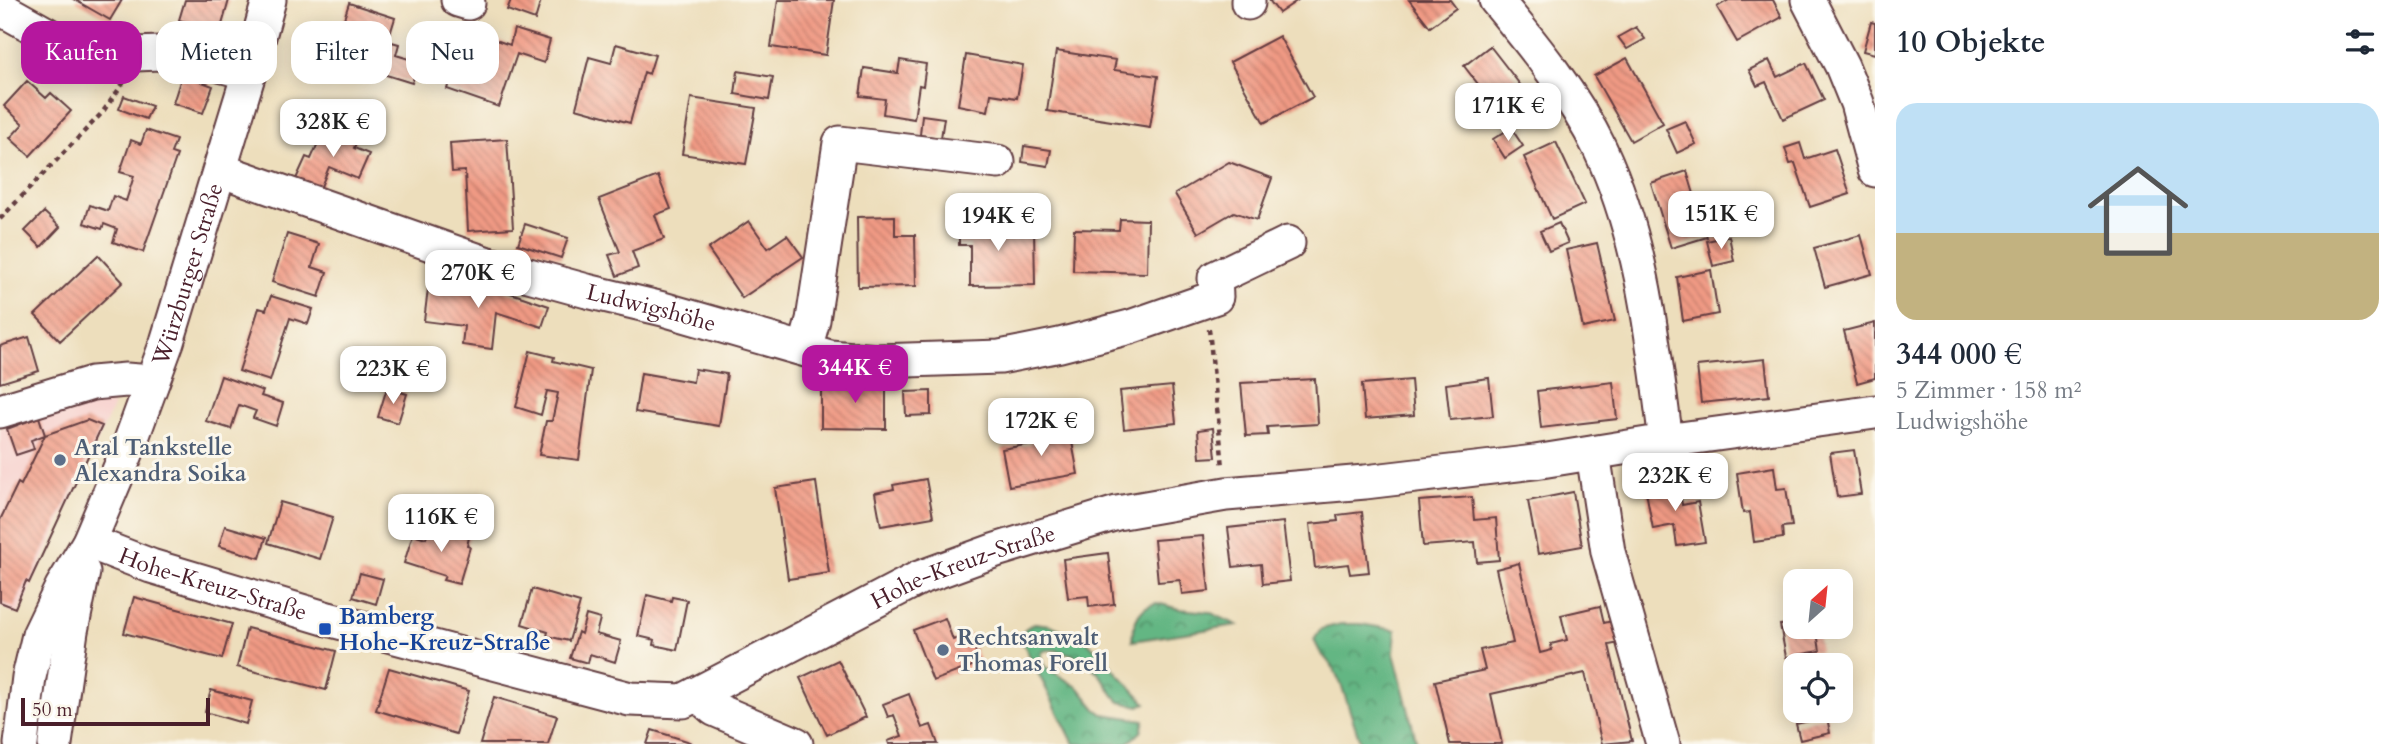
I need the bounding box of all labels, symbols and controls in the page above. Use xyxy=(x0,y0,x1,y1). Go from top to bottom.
chip: Kaufen xyxy=(21,21,142,84)
chip: Mieten xyxy=(156,21,277,84)
chip: Filter xyxy=(291,21,392,84)
chip: Neu xyxy=(406,21,499,84)
text: 10 Objekte xyxy=(1896,22,2046,63)
icon: filters xyxy=(2341,23,2379,61)
pin: 171K € xyxy=(1451,83,1565,143)
text: 171K € xyxy=(1471,90,1545,121)
pin: 328K € xyxy=(276,100,390,159)
text: 328K € xyxy=(296,106,370,137)
icon: home xyxy=(2075,148,2201,274)
street label: Würzburger Straße xyxy=(144,179,231,371)
pin: 151K € xyxy=(1664,191,1778,251)
pin: 194K € xyxy=(941,194,1055,253)
text: 151K € xyxy=(1684,198,1758,229)
text: 194K € xyxy=(961,200,1035,231)
pin: 270K € xyxy=(421,250,535,310)
text: 270K € xyxy=(441,257,515,288)
street label: Ludwigshöhe xyxy=(583,276,720,339)
text: 344 000 € xyxy=(1896,334,2022,375)
pin: 223K € xyxy=(336,346,450,406)
pin: 344K € xyxy=(798,346,912,405)
text: 344K € xyxy=(818,352,892,383)
text: 223K € xyxy=(356,353,430,384)
text: 5 Zimmer · 158 m² xyxy=(1896,375,2081,406)
pin: 172K € xyxy=(984,398,1098,458)
text: 172K € xyxy=(1004,405,1078,436)
text: Ludwigshöhe xyxy=(1896,406,2028,437)
place label: Aral Tankstelle Alexandra Soika xyxy=(74,432,247,489)
marker: Aral Tankstelle Alexandra Soika xyxy=(52,452,68,468)
pin: 232K € xyxy=(1618,454,1732,513)
text: 232K € xyxy=(1638,460,1712,491)
pin: 116K € xyxy=(384,494,498,554)
text: 116K € xyxy=(404,501,478,532)
street label: Hohe-Kreuz-Straße xyxy=(865,518,1059,616)
street label: Hohe-Kreuz-Straße xyxy=(114,540,311,628)
north arrow xyxy=(1783,569,1853,639)
map controls xyxy=(1783,569,1853,723)
place label: Bamberg Hohe-Kreuz-Straße xyxy=(339,601,551,658)
marker: Bamberg Hohe-Kreuz-Straße xyxy=(317,621,333,637)
place label: Rechtsanwalt Thomas Forell xyxy=(957,622,1108,679)
marker: Rechtsanwalt Thomas Forell xyxy=(935,642,951,658)
button: locate xyxy=(1783,653,1853,723)
scale bar xyxy=(21,695,210,727)
text: 50 m xyxy=(32,697,73,723)

